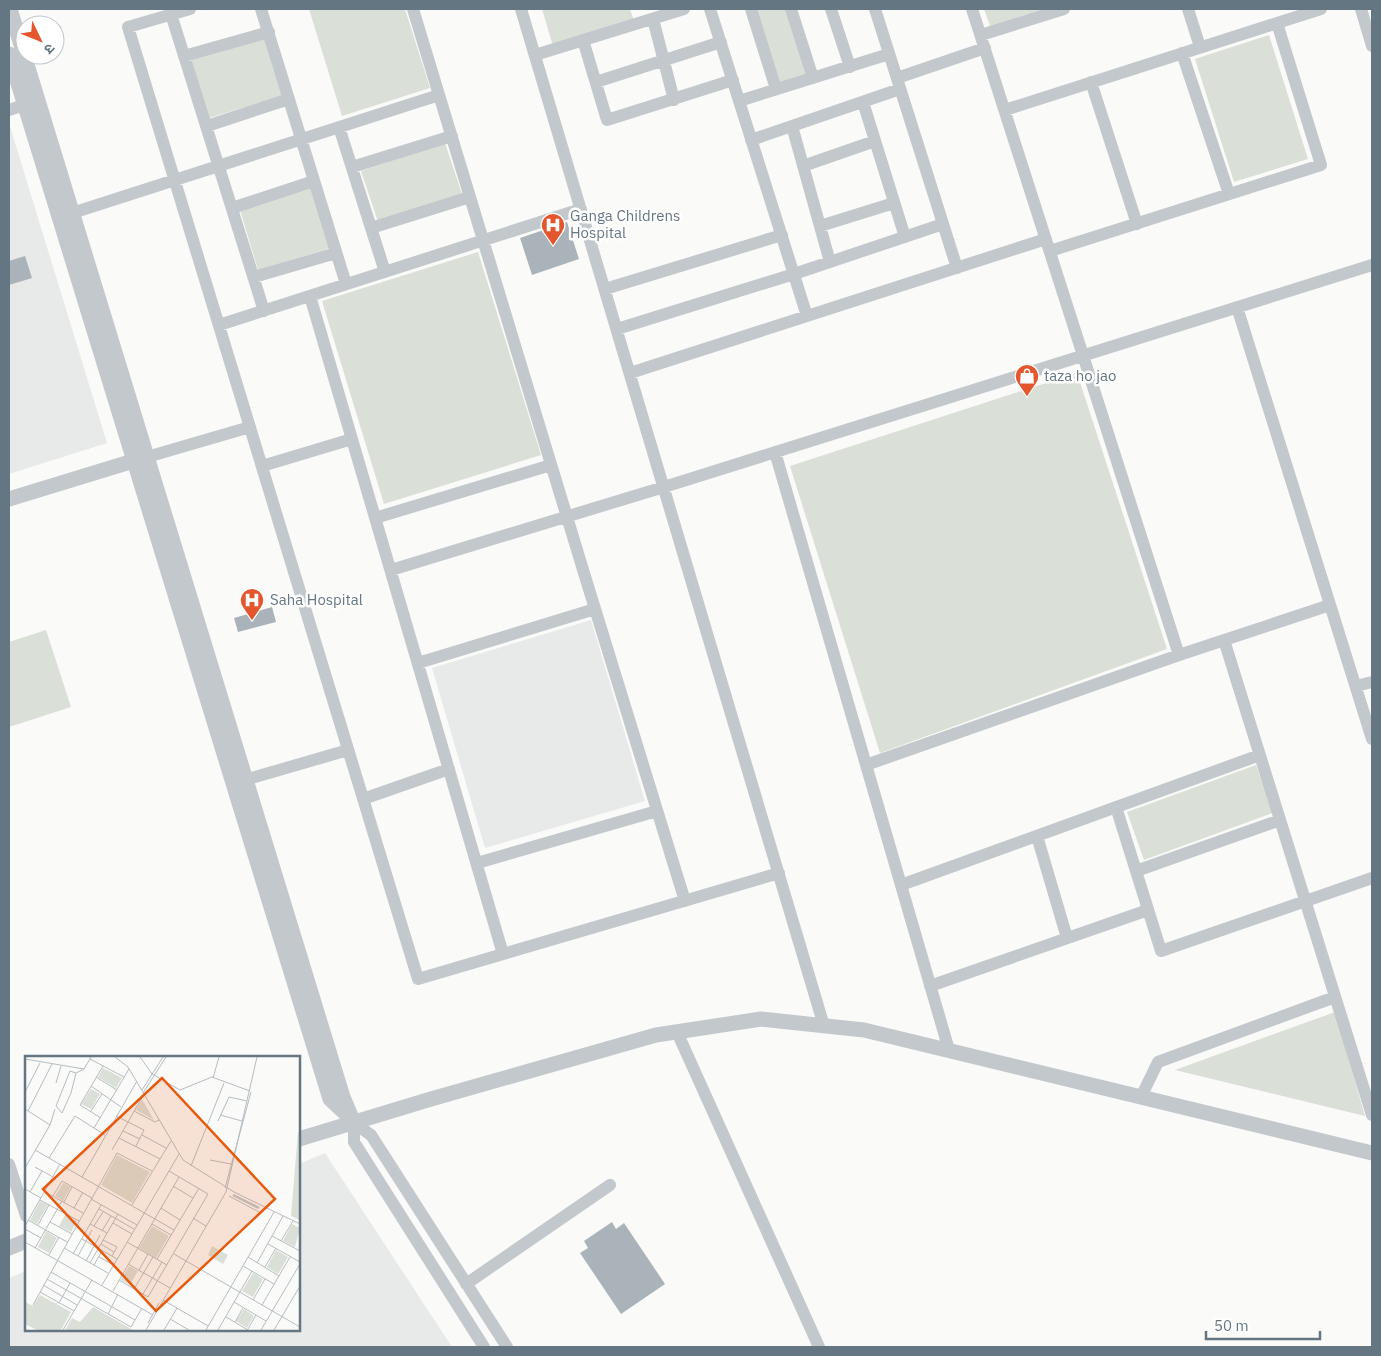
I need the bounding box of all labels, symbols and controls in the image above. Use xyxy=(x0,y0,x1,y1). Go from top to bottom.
north arrow xyxy=(15,15,65,65)
text: उ xyxy=(40,40,59,59)
place label: Ganga Childrens Hospital xyxy=(570,206,680,242)
hospital icon: Ganga Childrens Hospital xyxy=(540,212,566,246)
shop icon: taza ho jao xyxy=(1014,363,1040,397)
place label: taza ho jao xyxy=(1044,366,1116,385)
hospital icon: Saha Hospital xyxy=(239,587,265,621)
place label: Saha Hospital xyxy=(270,590,363,609)
inset map xyxy=(25,1056,300,1331)
scale bar xyxy=(1206,1308,1320,1340)
text: 50 m xyxy=(1214,1316,1249,1335)

